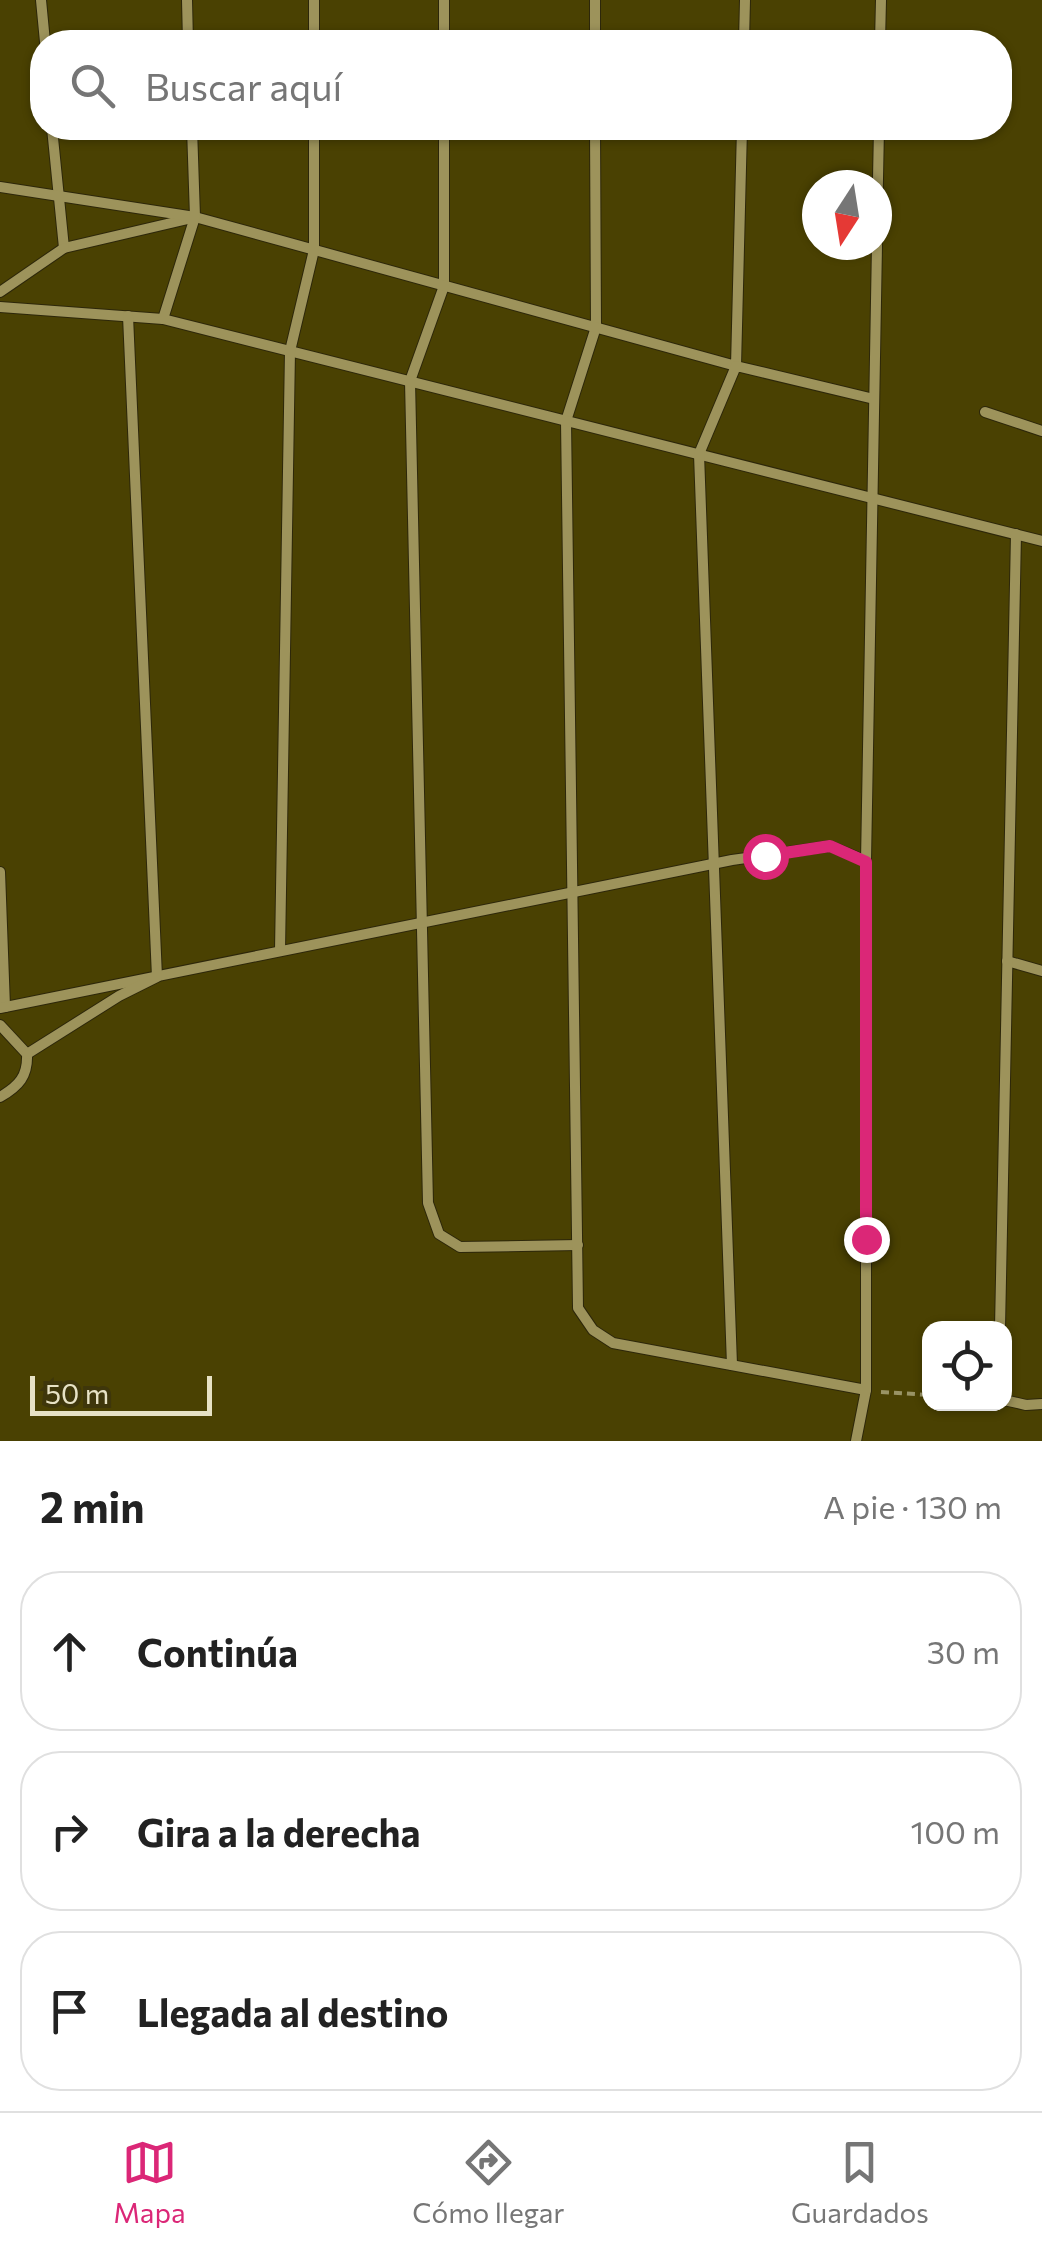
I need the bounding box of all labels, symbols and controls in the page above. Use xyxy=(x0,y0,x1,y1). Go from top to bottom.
search box xyxy=(30,30,1012,140)
icon: search xyxy=(65,58,120,113)
text: Buscar aquí xyxy=(145,62,342,109)
north arrow xyxy=(802,170,892,260)
route start xyxy=(743,834,789,880)
route end xyxy=(844,1217,890,1263)
map controls xyxy=(922,1321,1012,1411)
button: locate xyxy=(922,1321,1012,1411)
scale bar xyxy=(30,1371,212,1416)
text: 50 m xyxy=(45,1376,109,1410)
text: 2 min xyxy=(40,1480,145,1532)
text: A pie · 130 m xyxy=(823,1486,1002,1526)
icon: ahead xyxy=(42,1624,97,1679)
text: Continúa xyxy=(137,1628,298,1675)
text: 30 m xyxy=(927,1631,1000,1671)
icon: right xyxy=(42,1804,97,1859)
text: Gira a la derecha xyxy=(137,1808,421,1855)
text: 100 m xyxy=(911,1811,1000,1851)
icon: arrive xyxy=(42,1984,97,2039)
text: Llegada al destino xyxy=(137,1988,448,2035)
tab: Mapa xyxy=(113,2135,186,2229)
tab: Cómo llegar xyxy=(412,2135,564,2229)
tab: Guardados xyxy=(791,2135,929,2229)

